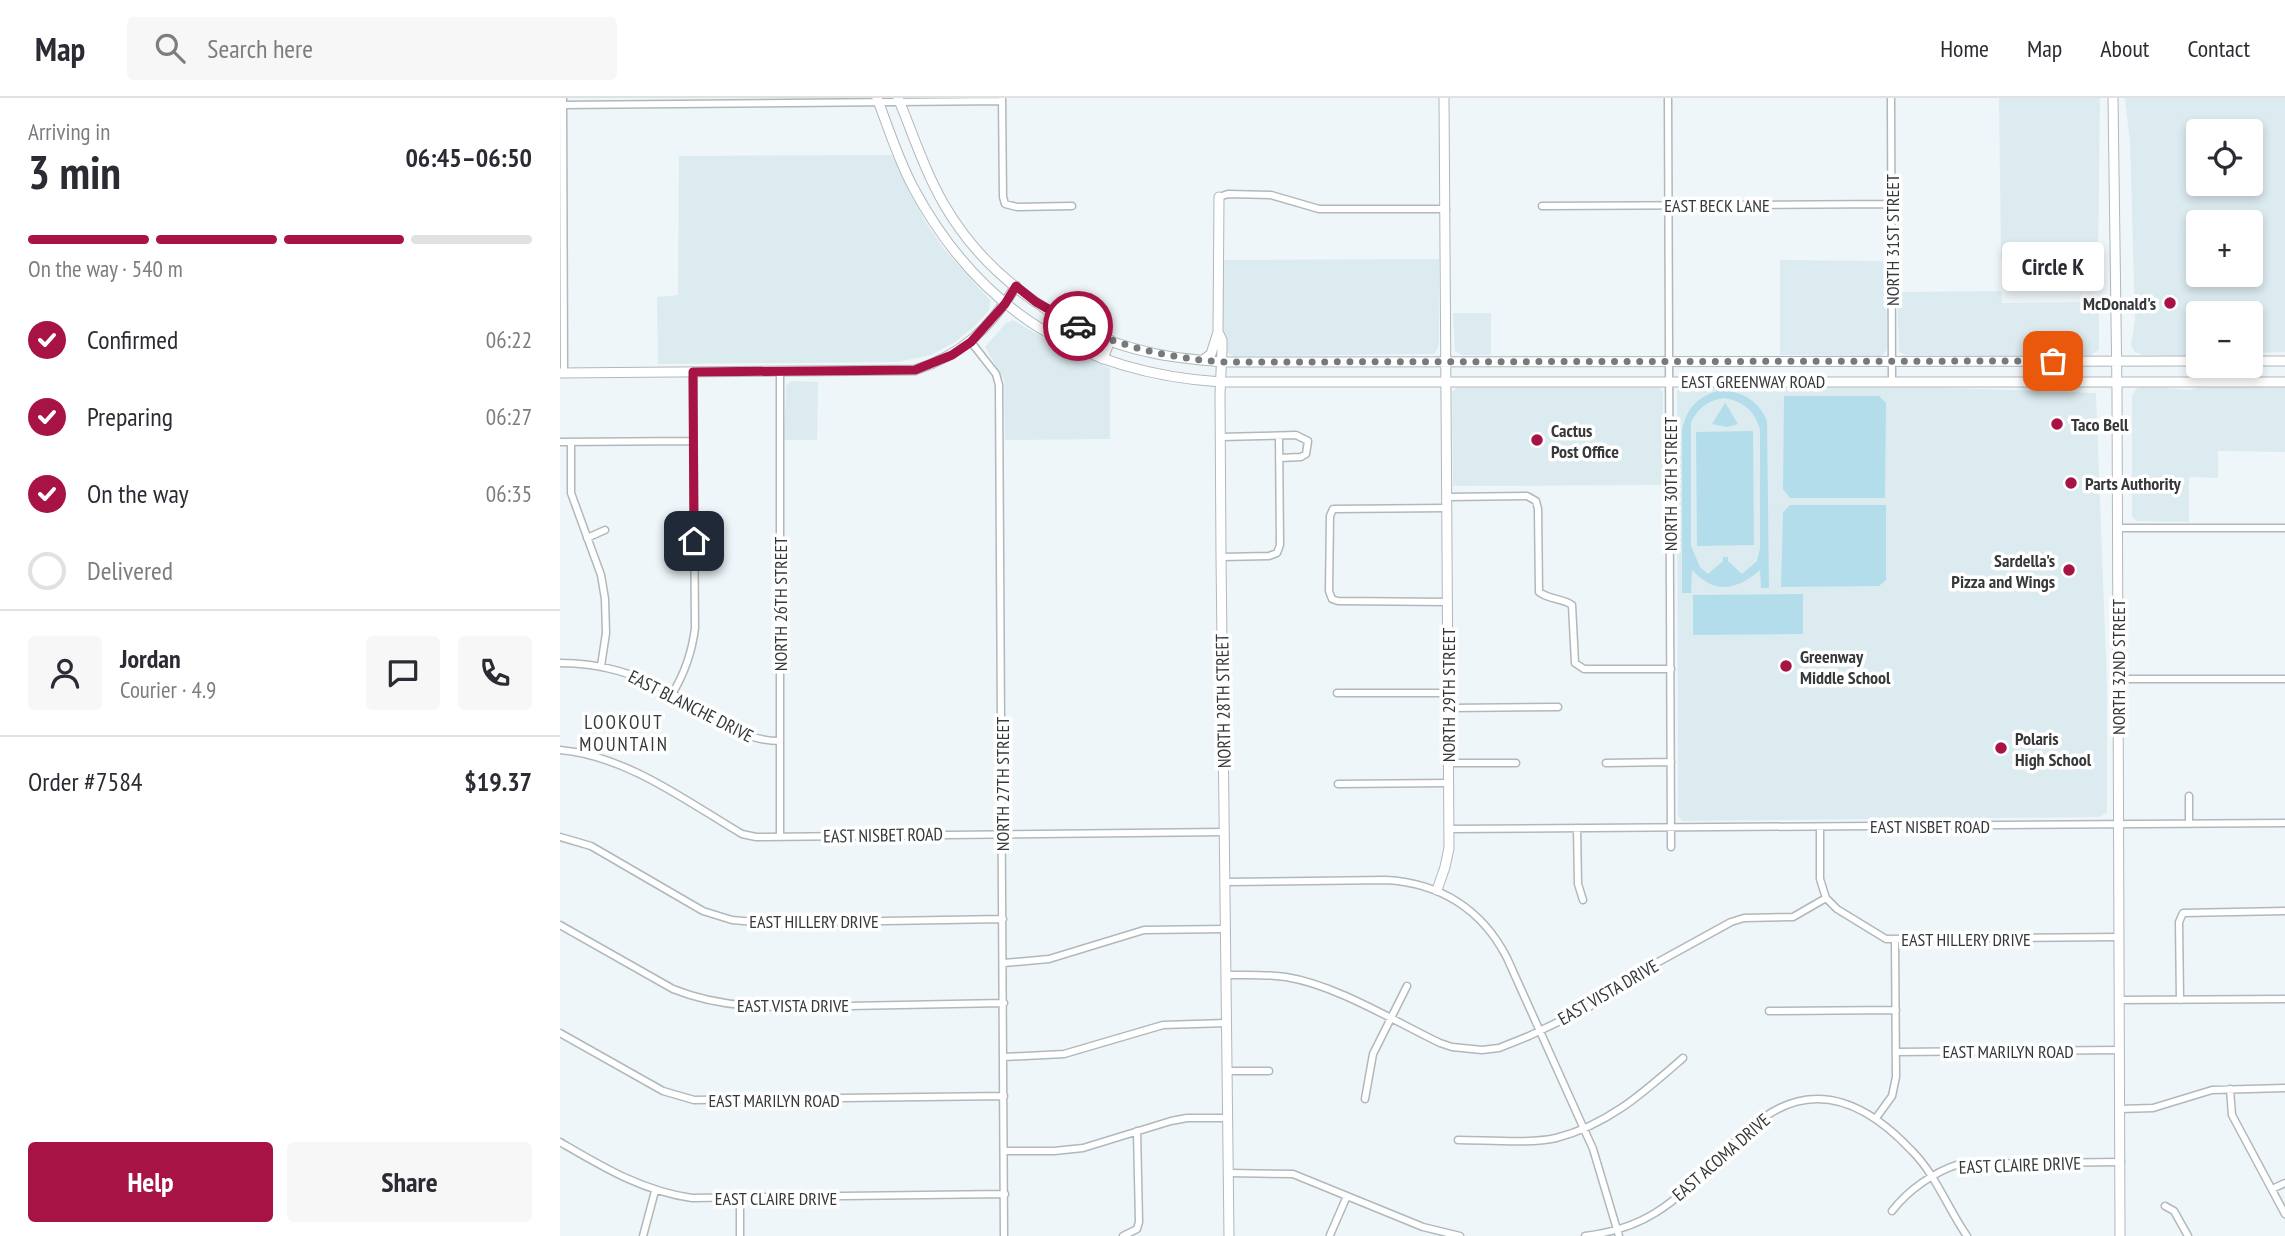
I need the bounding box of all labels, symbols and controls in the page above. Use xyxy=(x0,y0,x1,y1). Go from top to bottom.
search box xyxy=(127,17,617,80)
text: Map xyxy=(35,27,85,70)
icon: search xyxy=(151,29,189,67)
text: Search here xyxy=(207,32,313,65)
text: Home xyxy=(1940,33,1989,64)
text: Map xyxy=(2027,33,2062,64)
text: About xyxy=(2100,33,2149,64)
text: Contact xyxy=(2187,33,2250,64)
text: Arriving in xyxy=(28,117,110,146)
map controls xyxy=(2186,119,2263,378)
button: locate xyxy=(2186,119,2263,196)
text: 06:45–06:50 xyxy=(405,141,532,174)
text: 3 min xyxy=(28,142,121,202)
street label: NORTH 31ST STREET xyxy=(1881,174,1904,306)
street label: EAST BECK LANE xyxy=(1664,194,1770,217)
button: + xyxy=(2186,210,2263,287)
callout: Circle K xyxy=(2002,242,2104,291)
text: Circle K xyxy=(2022,252,2084,281)
text: On the way · 540 m xyxy=(28,254,183,283)
courier xyxy=(1043,291,1113,361)
place label: McDonald's xyxy=(2083,292,2156,315)
marker: McDonald's xyxy=(2162,295,2178,311)
button: − xyxy=(2186,301,2263,378)
icon: car xyxy=(1059,307,1097,345)
icon: check xyxy=(28,321,66,359)
text: Confirmed xyxy=(87,323,178,356)
text: 06:22 xyxy=(486,325,532,354)
pin xyxy=(2023,331,2083,391)
icon: bag xyxy=(2034,342,2072,380)
street label: EAST GREENWAY ROAD xyxy=(1681,370,1825,393)
icon: check xyxy=(28,398,66,436)
text: Preparing xyxy=(87,400,173,433)
text: 06:27 xyxy=(486,402,532,431)
place label: Taco Bell xyxy=(2071,413,2129,436)
marker: Taco Bell xyxy=(2049,416,2065,432)
street label: NORTH 30TH STREET xyxy=(1659,417,1682,551)
place label: Cactus Post Office xyxy=(1551,419,1619,463)
marker: Cactus Post Office xyxy=(1529,432,1545,448)
place label: Parts Authority xyxy=(2085,472,2182,495)
icon: check xyxy=(28,475,66,513)
marker: Parts Authority xyxy=(2063,475,2079,491)
text: On the way xyxy=(87,477,189,510)
text: 06:35 xyxy=(486,479,532,508)
pin xyxy=(664,511,724,571)
icon: home xyxy=(675,522,713,560)
street label: NORTH 26TH STREET xyxy=(769,537,792,671)
place label: Sardella's Pizza and Wings xyxy=(1951,549,2055,593)
text: Delivered xyxy=(87,554,173,587)
marker: Sardella's Pizza and Wings xyxy=(2061,562,2077,578)
street label: NORTH 32ND STREET xyxy=(2107,599,2130,735)
street label: NORTH 29TH STREET xyxy=(1437,628,1460,762)
street label: NORTH 28TH STREET xyxy=(1210,634,1236,768)
button: person xyxy=(28,636,102,710)
button: chat xyxy=(366,636,440,710)
button: phone xyxy=(458,636,532,710)
text: Jordan xyxy=(120,642,181,675)
place label: Greenway Middle School xyxy=(1800,645,1891,689)
marker: Greenway Middle School xyxy=(1778,658,1794,674)
street label: EAST BLANCHE DRIVE xyxy=(625,665,757,747)
text: Courier · 4.9 xyxy=(120,675,216,704)
district label: LOOKOUT MOUNTAIN xyxy=(579,710,669,756)
street label: NORTH 27TH STREET xyxy=(991,717,1014,851)
place label: Polaris High School xyxy=(2015,727,2092,771)
marker: Polaris High School xyxy=(1993,740,2009,756)
text: Order #7584 xyxy=(28,765,143,798)
text: $19.37 xyxy=(464,765,532,798)
street label: EAST NISBET ROAD xyxy=(1870,815,1990,838)
street label: EAST NISBET ROAD xyxy=(823,822,943,848)
street label: EAST HILLERY DRIVE xyxy=(749,910,879,933)
street label: EAST HILLERY DRIVE xyxy=(1901,928,2031,951)
street label: EAST VISTA DRIVE xyxy=(1554,954,1662,1030)
street label: EAST VISTA DRIVE xyxy=(737,994,849,1017)
street label: EAST MARILYN ROAD xyxy=(1942,1040,2074,1063)
street label: EAST MARILYN ROAD xyxy=(708,1089,840,1112)
street label: EAST ACOMA DRIVE xyxy=(1667,1108,1775,1206)
button: Help xyxy=(28,1142,273,1222)
button: Share xyxy=(287,1142,532,1222)
street label: EAST CLAIRE DRIVE xyxy=(1958,1151,2082,1179)
street label: EAST CLAIRE DRIVE xyxy=(715,1187,837,1210)

